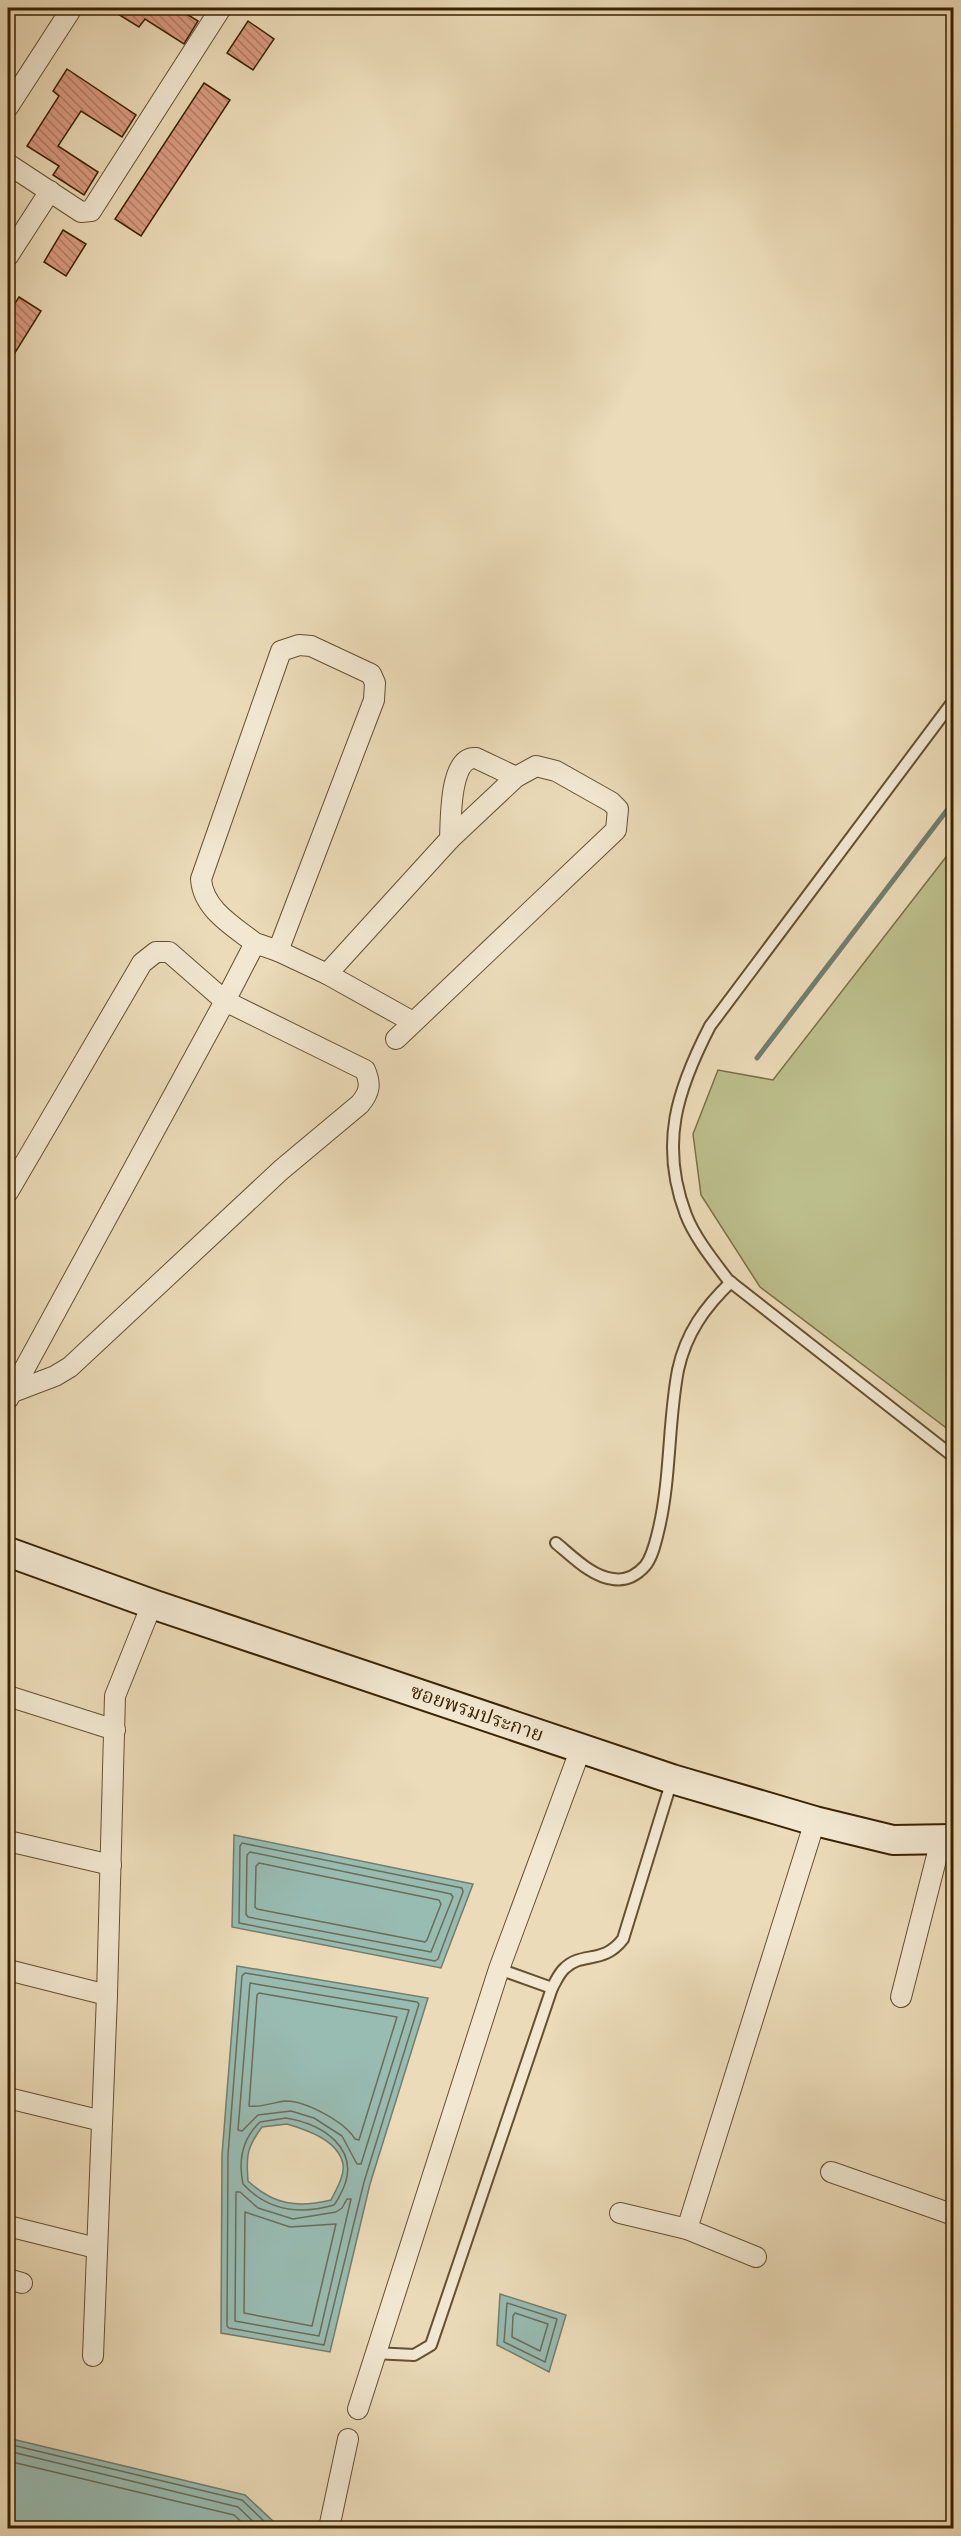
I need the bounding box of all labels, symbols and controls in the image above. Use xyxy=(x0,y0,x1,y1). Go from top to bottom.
street label: ซอยพรมประกาย xyxy=(407,1679,547,1747)

